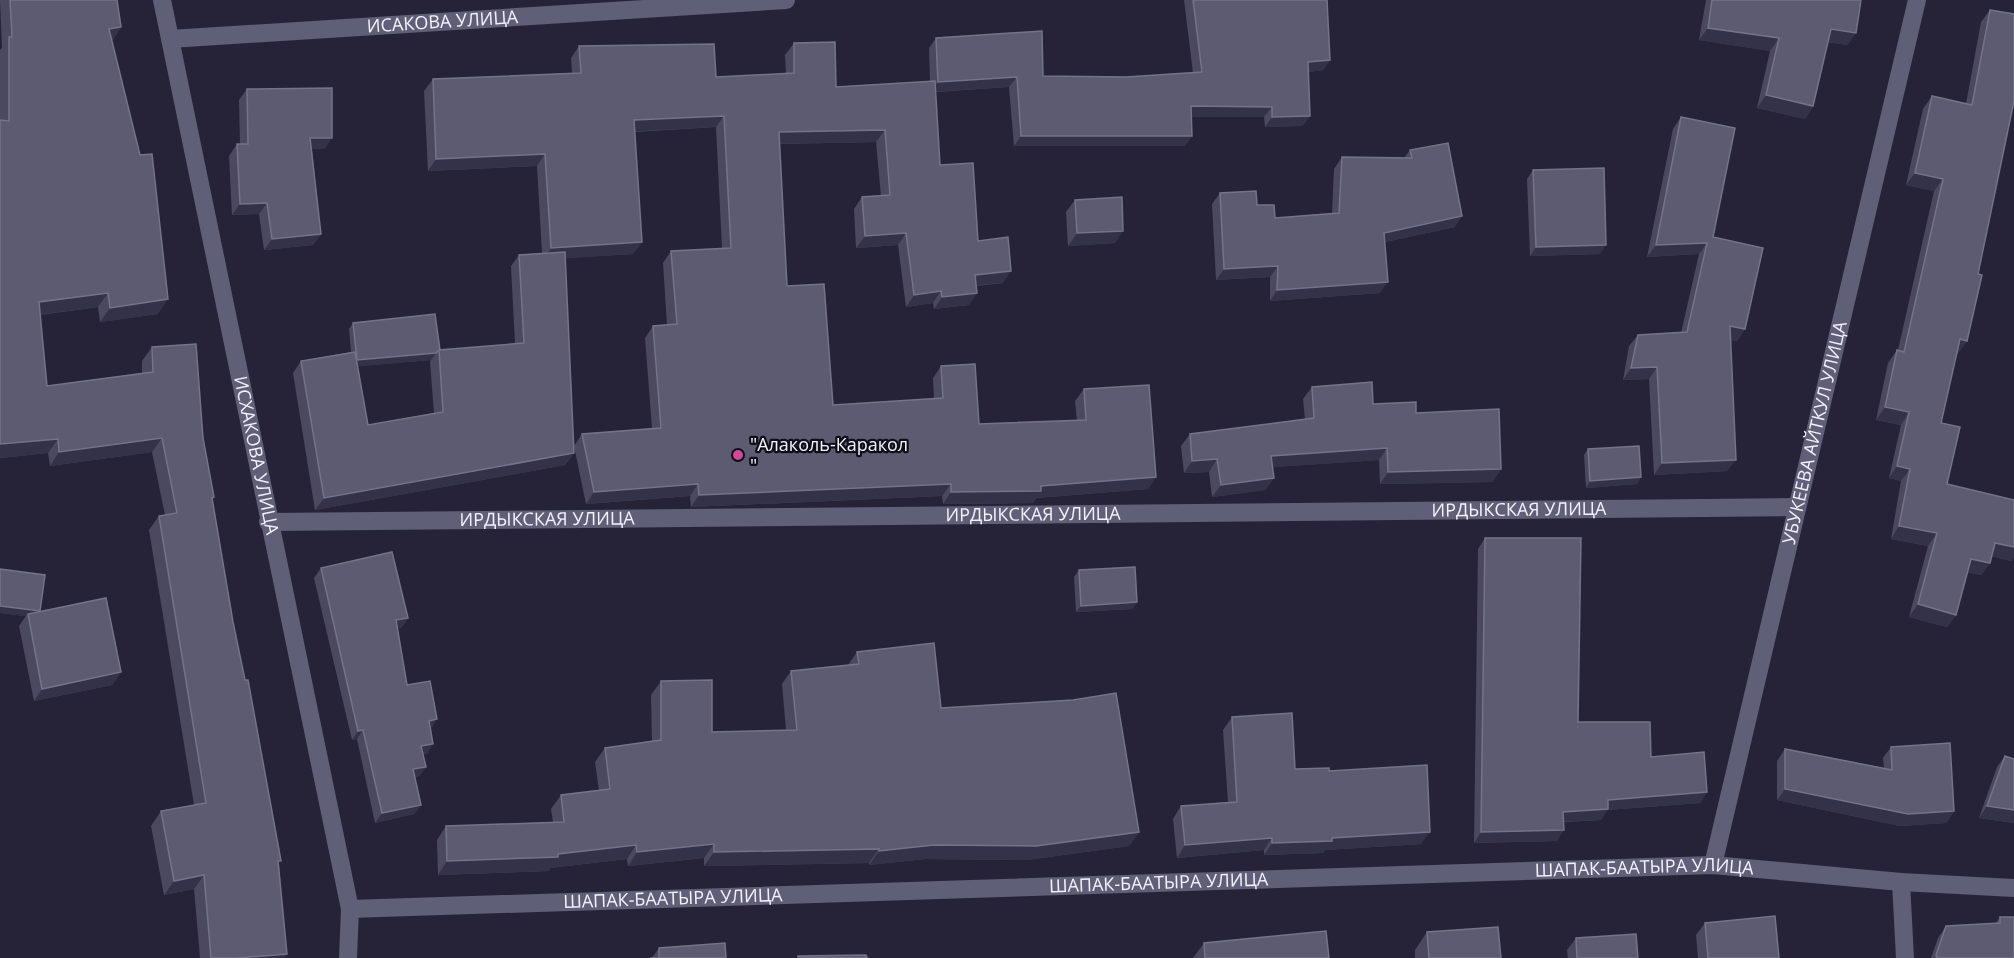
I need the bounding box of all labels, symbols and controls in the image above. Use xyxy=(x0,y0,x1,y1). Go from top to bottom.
street label: ИСАКОВА УЛИЦА xyxy=(366,4,519,38)
street label: УБУКЕЕВА АЙТКУЛ УЛИЦА xyxy=(1776,318,1852,547)
street label: ИСХАКОВА УЛИЦА xyxy=(229,374,285,537)
place label: "Алаколь-Каракол " xyxy=(750,432,908,477)
marker: "Алаколь-Каракол " xyxy=(731,448,745,462)
street label: ИРДЫКСКАЯ УЛИЦА xyxy=(1431,496,1607,522)
street label: ИРДЫКСКАЯ УЛИЦА xyxy=(945,501,1121,526)
street label: ИРДЫКСКАЯ УЛИЦА xyxy=(459,505,635,531)
street label: ШАПАК-БААТЫРА УЛИЦА xyxy=(1534,852,1756,882)
street label: ШАПАК-БААТЫРА УЛИЦА xyxy=(1049,866,1269,897)
street label: ШАПАК-БААТЫРА УЛИЦА xyxy=(563,882,783,913)

